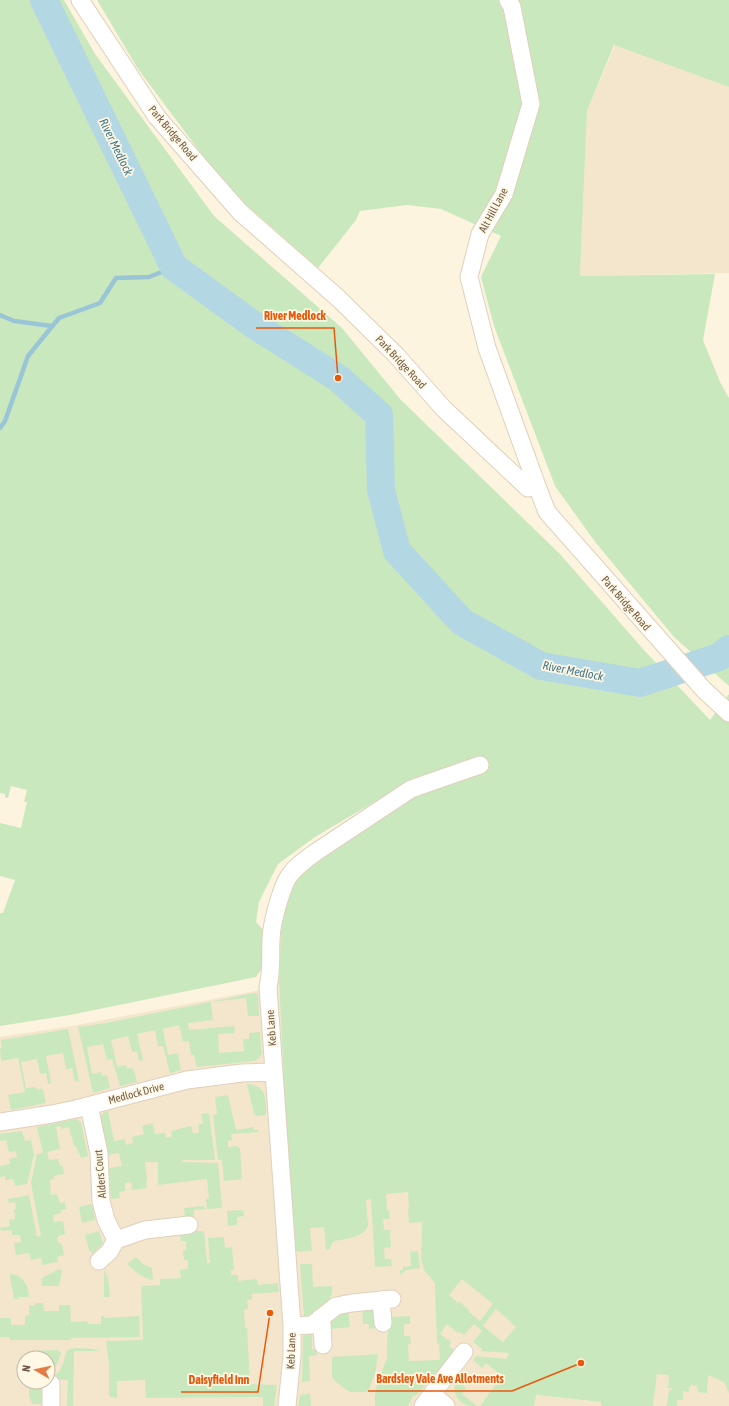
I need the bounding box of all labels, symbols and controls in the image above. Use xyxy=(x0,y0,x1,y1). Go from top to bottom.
street label: Park Bridge Road xyxy=(147,103,199,163)
water label: River Medlock xyxy=(96,116,136,178)
street label: Alt Hill Lane xyxy=(476,186,510,234)
callout: River Medlock xyxy=(256,304,334,328)
text: River Medlock xyxy=(264,309,327,323)
street label: Park Bridge Road xyxy=(373,333,429,391)
street label: Park Bridge Road xyxy=(599,573,653,633)
water label: River Medlock xyxy=(541,658,605,684)
street label: Keb Lane xyxy=(264,1009,278,1047)
street label: Medlock Drive xyxy=(107,1080,165,1106)
street label: Alders Court xyxy=(92,1149,108,1199)
street label: Keb Lane xyxy=(284,1333,298,1369)
north arrow xyxy=(16,1350,56,1390)
text: N xyxy=(20,1364,33,1373)
callout: Bardsley Vale Ave Allotments xyxy=(368,1367,512,1391)
callout: Daisyfield Inn xyxy=(181,1368,258,1392)
text: Bardsley Vale Ave Allotments xyxy=(376,1372,505,1386)
text: Daisyfield Inn xyxy=(189,1373,250,1387)

